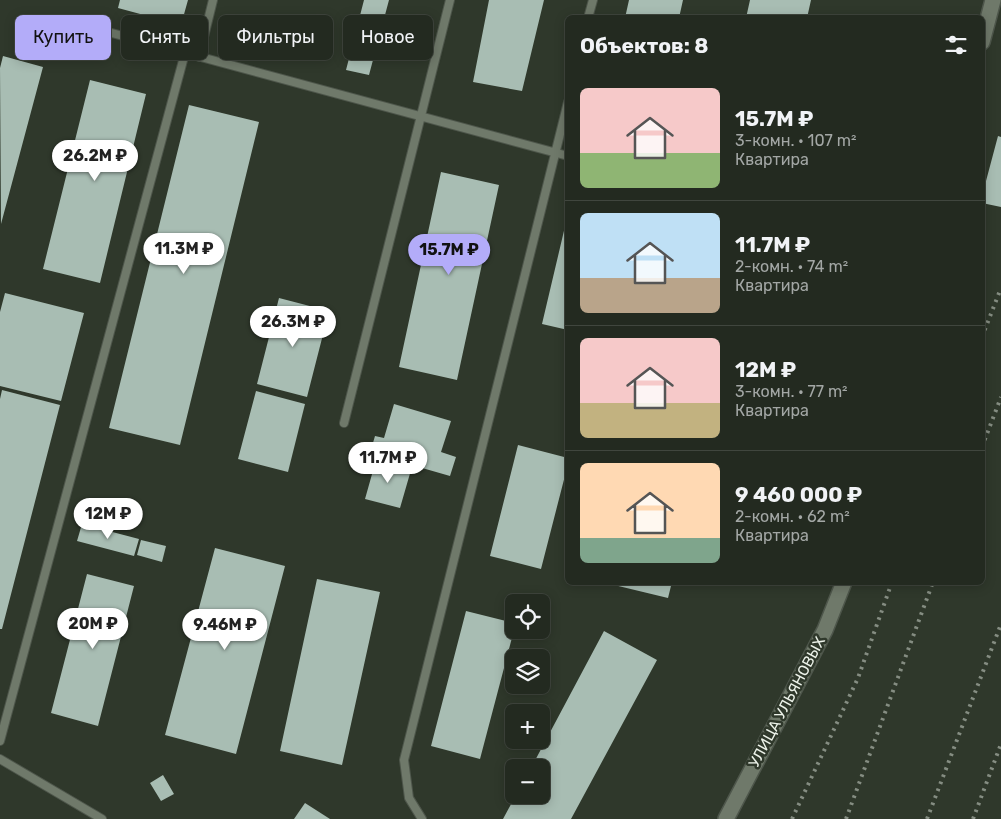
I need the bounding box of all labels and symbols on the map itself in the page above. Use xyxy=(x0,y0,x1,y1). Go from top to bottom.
pin: 26.2M ₽ xyxy=(49,140,141,182)
pin: 11.3M ₽ xyxy=(138,232,230,275)
pin: 15.7M ₽ xyxy=(403,234,495,276)
pin: 26.3M ₽ xyxy=(247,306,339,348)
pin: 11.7M ₽ xyxy=(342,442,434,484)
pin: 12M ₽ xyxy=(73,498,143,540)
pin: 20M ₽ xyxy=(58,608,128,650)
pin: 9.46M ₽ xyxy=(179,608,271,651)
street label: УЛИЦА УЛЬЯНОВЫХ xyxy=(745,633,829,770)

